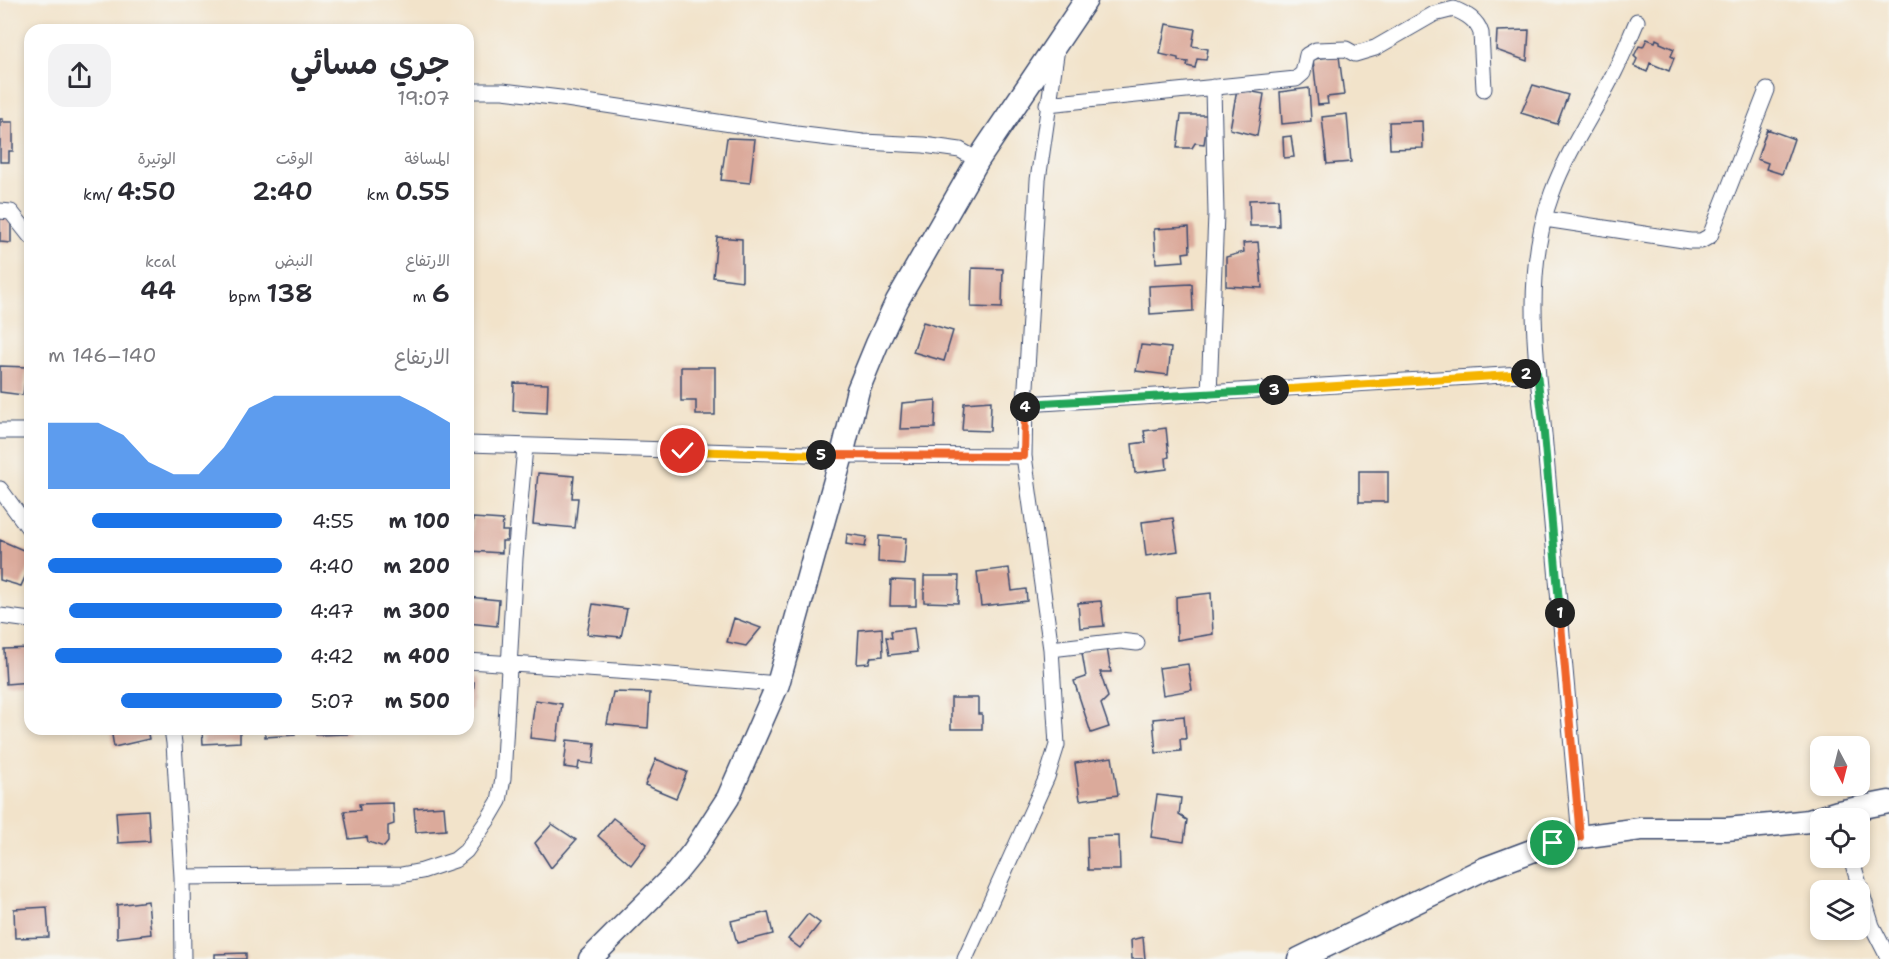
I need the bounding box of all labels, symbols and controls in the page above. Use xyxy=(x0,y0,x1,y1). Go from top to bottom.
text: جري مسائي xyxy=(290,40,450,85)
button: share xyxy=(48,44,111,107)
text: 19:07 xyxy=(397,85,450,111)
text: الوتيرة xyxy=(137,148,176,169)
text: الوقت xyxy=(276,148,313,169)
text: المسافة xyxy=(404,148,450,169)
text: 4:50 xyxy=(117,173,176,208)
text: 2:40 xyxy=(252,173,313,208)
text: 0.55 xyxy=(395,173,450,208)
text: /km xyxy=(83,184,117,205)
text: km xyxy=(367,184,395,205)
text: النبض xyxy=(275,250,313,271)
text: الارتفاع xyxy=(405,250,450,271)
text: kcal xyxy=(145,251,176,272)
text: 44 xyxy=(140,272,176,307)
text: 138 xyxy=(266,275,313,310)
text: 6 xyxy=(432,275,450,310)
text: bpm xyxy=(229,286,266,307)
text: m xyxy=(413,286,432,307)
text: 140–146 m xyxy=(48,342,156,368)
text: الارتفاع xyxy=(394,344,450,370)
pin: 2 xyxy=(1511,359,1541,389)
text: 2 xyxy=(1520,363,1532,384)
pin: 3 xyxy=(1259,375,1289,405)
text: 3 xyxy=(1268,379,1280,400)
pin: 4 xyxy=(1010,392,1040,422)
text: 4 xyxy=(1019,396,1031,417)
pin xyxy=(657,425,708,476)
icon: check xyxy=(666,434,699,467)
pin: 5 xyxy=(806,440,836,470)
text: 5 xyxy=(816,444,826,465)
text: 4:55 xyxy=(312,508,354,534)
text: 100 m xyxy=(388,508,450,534)
text: 4:40 xyxy=(309,553,354,579)
text: 200 m xyxy=(383,553,450,579)
text: 4:47 xyxy=(310,598,354,624)
text: 300 m xyxy=(383,598,450,624)
pin: 1 xyxy=(1545,598,1575,628)
text: 1 xyxy=(1556,602,1564,623)
text: 4:42 xyxy=(310,643,354,669)
text: 400 m xyxy=(383,643,450,669)
text: 5:07 xyxy=(311,688,354,714)
text: 500 m xyxy=(384,688,450,714)
north arrow xyxy=(1810,736,1870,796)
map controls xyxy=(1810,736,1870,940)
button: locate xyxy=(1810,808,1870,868)
pin xyxy=(1527,817,1578,868)
icon: arrive xyxy=(1536,826,1569,859)
button: layers xyxy=(1810,880,1870,940)

